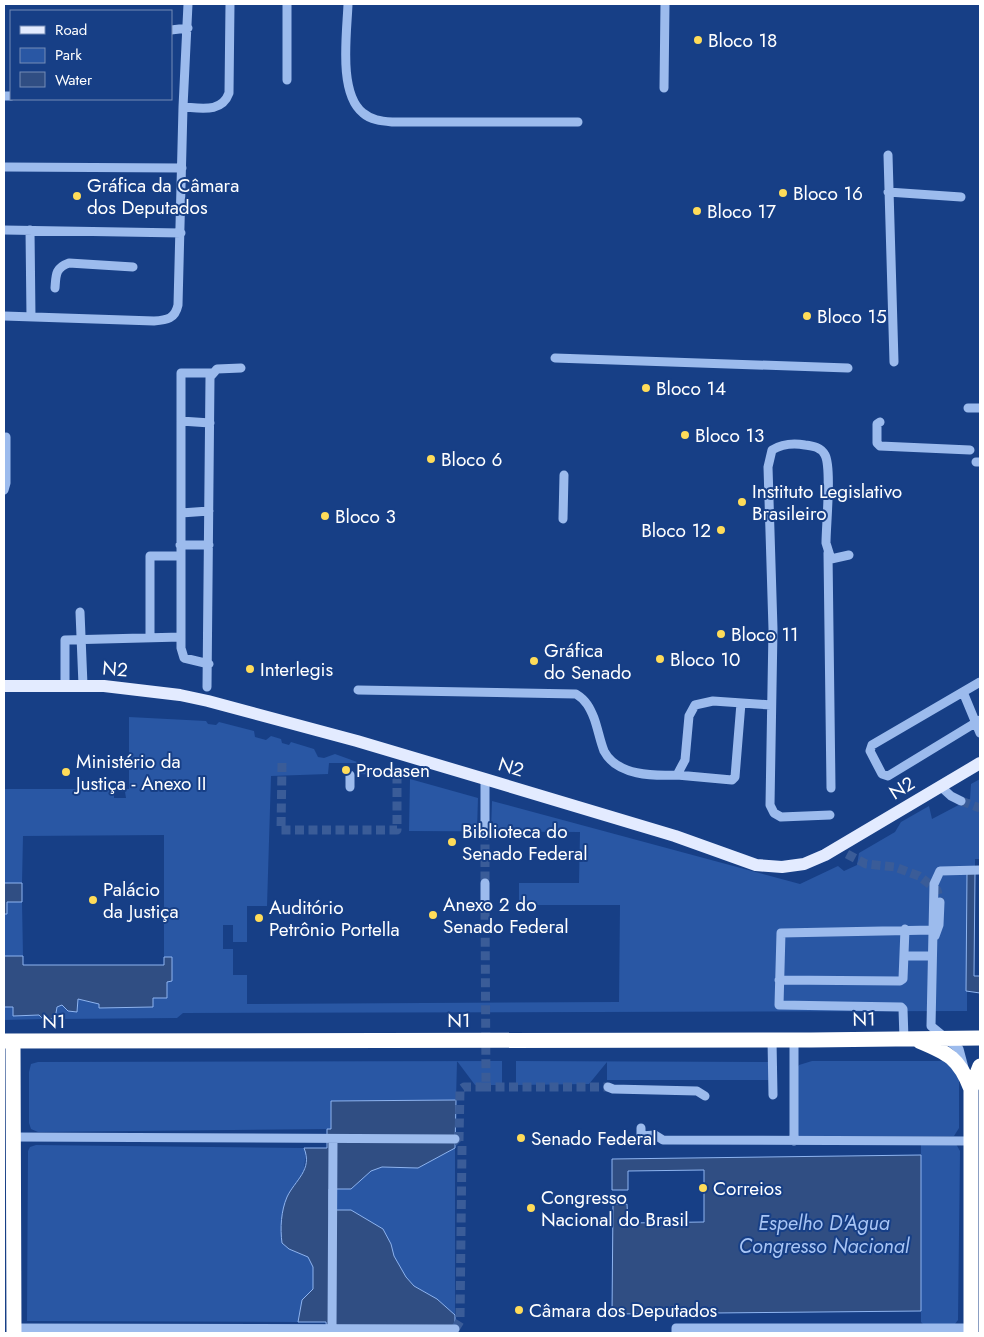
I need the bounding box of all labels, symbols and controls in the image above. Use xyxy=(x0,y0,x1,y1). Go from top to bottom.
legend xyxy=(10,10,172,100)
text: Road xyxy=(55,19,87,41)
place label: Bloco 18 xyxy=(708,27,777,54)
marker: Bloco 18 xyxy=(692,34,704,46)
text: Park xyxy=(55,44,82,66)
text: Water xyxy=(55,69,93,91)
place label: Gráfica da Câmara dos Deputados xyxy=(87,172,239,221)
place label: Bloco 16 xyxy=(793,180,863,207)
marker: Bloco 16 xyxy=(777,187,789,199)
marker: Gráfica da Câmara dos Deputados xyxy=(71,190,83,202)
place label: Bloco 17 xyxy=(707,198,776,225)
marker: Bloco 17 xyxy=(691,205,703,217)
place label: Bloco 15 xyxy=(817,303,887,330)
marker: Bloco 15 xyxy=(801,310,813,322)
place label: Bloco 14 xyxy=(656,375,726,402)
marker: Bloco 14 xyxy=(640,382,652,394)
place label: Bloco 13 xyxy=(695,422,764,449)
marker: Bloco 13 xyxy=(679,429,691,441)
place label: Bloco 6 xyxy=(441,446,502,473)
marker: Bloco 6 xyxy=(425,453,437,465)
place label: Instituto Legislativo Brasileiro xyxy=(752,478,902,527)
marker: Instituto Legislativo Brasileiro xyxy=(736,496,748,508)
place label: Bloco 3 xyxy=(335,503,396,530)
marker: Bloco 3 xyxy=(319,510,331,522)
place label: Bloco 12 xyxy=(641,517,711,544)
marker: Bloco 12 xyxy=(715,524,727,536)
place label: Bloco 11 xyxy=(731,621,799,648)
marker: Bloco 11 xyxy=(715,628,727,640)
place label: Gráfica do Senado xyxy=(544,637,631,686)
place label: Bloco 10 xyxy=(670,646,740,673)
marker: Bloco 10 xyxy=(654,653,666,665)
street label: N2 xyxy=(101,654,129,684)
marker: Gráfica do Senado xyxy=(528,655,540,667)
place label: Interlegis xyxy=(260,656,333,683)
marker: Interlegis xyxy=(244,663,256,675)
place label: Ministério da Justiça - Anexo II xyxy=(73,748,206,797)
street label: N2 xyxy=(495,750,527,784)
place label: Prodasen xyxy=(356,757,430,784)
marker: Prodasen xyxy=(340,764,352,776)
marker: Ministério da Justiça - Anexo II xyxy=(60,766,72,778)
street label: N2 xyxy=(884,770,920,806)
place label: Biblioteca do Senado Federal xyxy=(462,818,588,867)
marker: Biblioteca do Senado Federal xyxy=(446,836,458,848)
place label: Palácio da Justiça xyxy=(103,876,179,925)
place label: Anexo 2 do Senado Federal xyxy=(443,891,569,940)
marker: Palácio da Justiça xyxy=(87,894,99,906)
place label: Auditório Petrônio Portella xyxy=(269,894,400,943)
marker: Anexo 2 do Senado Federal xyxy=(427,909,439,921)
marker: Auditório Petrônio Portella xyxy=(253,912,265,924)
street label: N1 xyxy=(852,1005,876,1033)
street label: N1 xyxy=(447,1007,471,1034)
street label: N1 xyxy=(42,1008,66,1035)
place label: Senado Federal xyxy=(531,1125,657,1152)
marker: Senado Federal xyxy=(515,1132,527,1144)
place label: Correios xyxy=(713,1175,782,1202)
marker: Correios xyxy=(697,1182,709,1194)
place label: Congresso Nacional do Brasil xyxy=(541,1184,689,1233)
marker: Congresso Nacional do Brasil xyxy=(525,1202,537,1214)
water label: Espelho D'Agua Congresso Nacional xyxy=(739,1209,911,1261)
place label: Câmara dos Deputados xyxy=(529,1297,718,1324)
marker: Câmara dos Deputados xyxy=(513,1304,525,1316)

